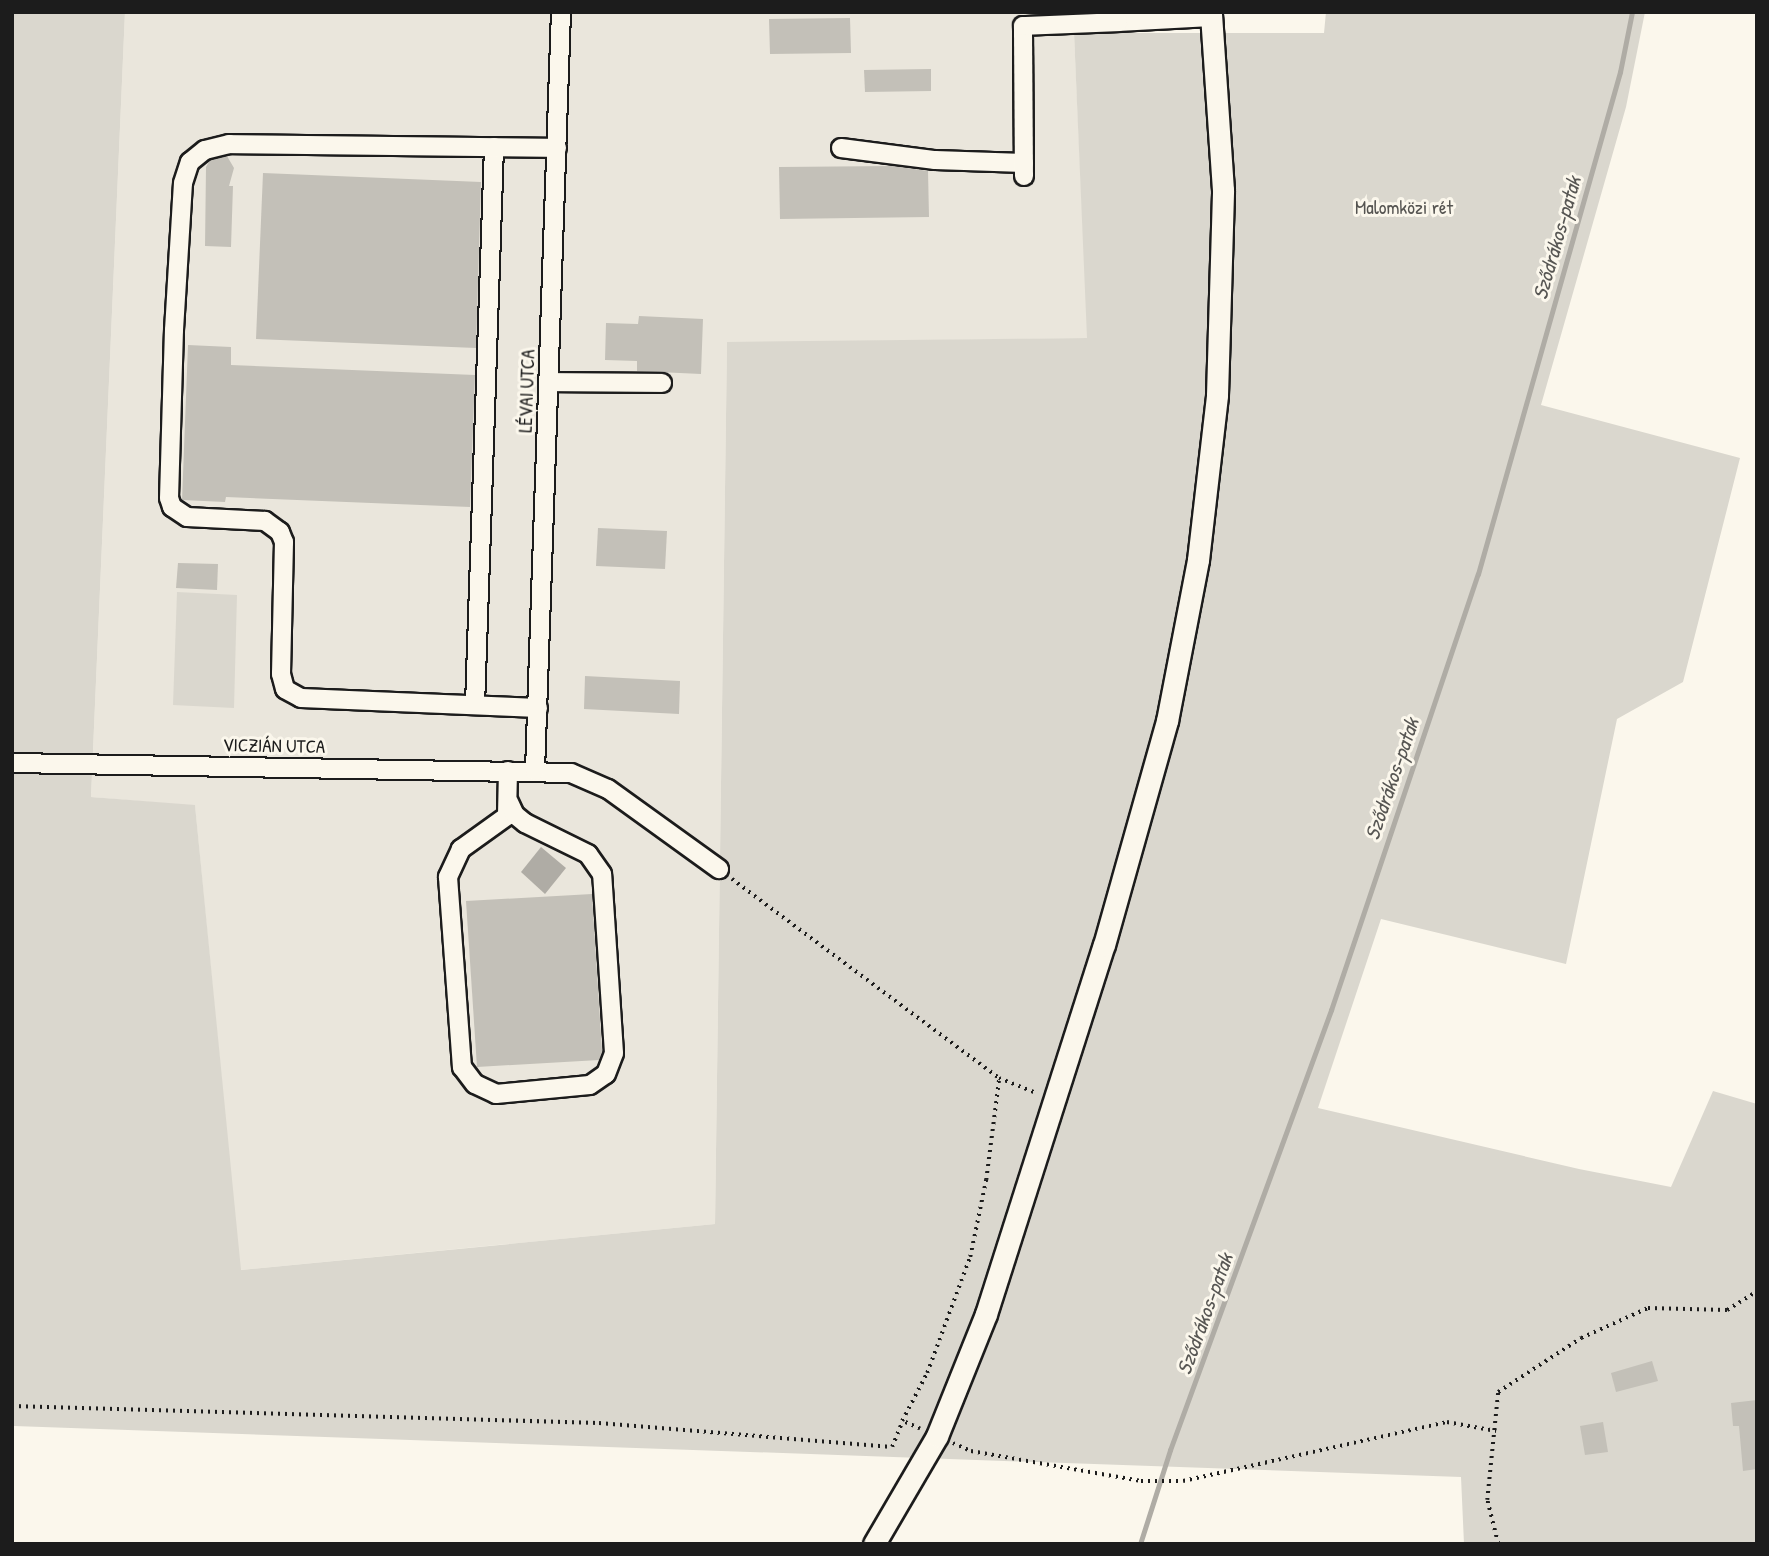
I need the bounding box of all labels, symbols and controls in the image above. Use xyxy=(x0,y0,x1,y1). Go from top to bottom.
water label: Sződrákos-patak xyxy=(1527,174,1587,302)
park label: Malomközi rét xyxy=(1355,197,1453,219)
street label: LÉVAI UTCA xyxy=(514,349,540,433)
water label: Sződrákos-patak xyxy=(1359,715,1425,843)
street label: VICZIÁN UTCA xyxy=(223,734,325,758)
water label: Sződrákos-patak xyxy=(1171,1250,1239,1378)

